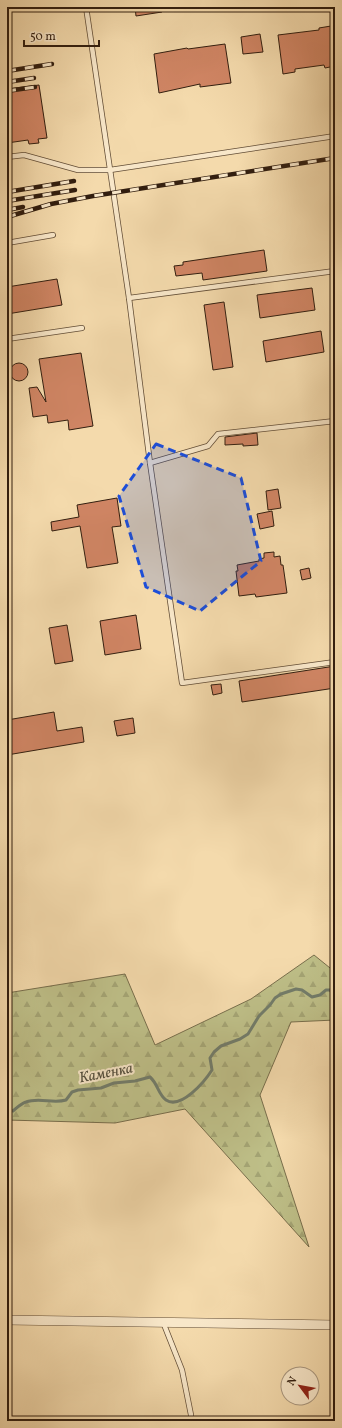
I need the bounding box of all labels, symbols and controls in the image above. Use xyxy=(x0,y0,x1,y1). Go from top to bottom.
scale bar xyxy=(24,22,99,48)
text: 50 m xyxy=(30,29,56,45)
water label: Каменка xyxy=(77,1059,135,1089)
north arrow xyxy=(280,1366,320,1406)
text: N xyxy=(284,1374,301,1389)

